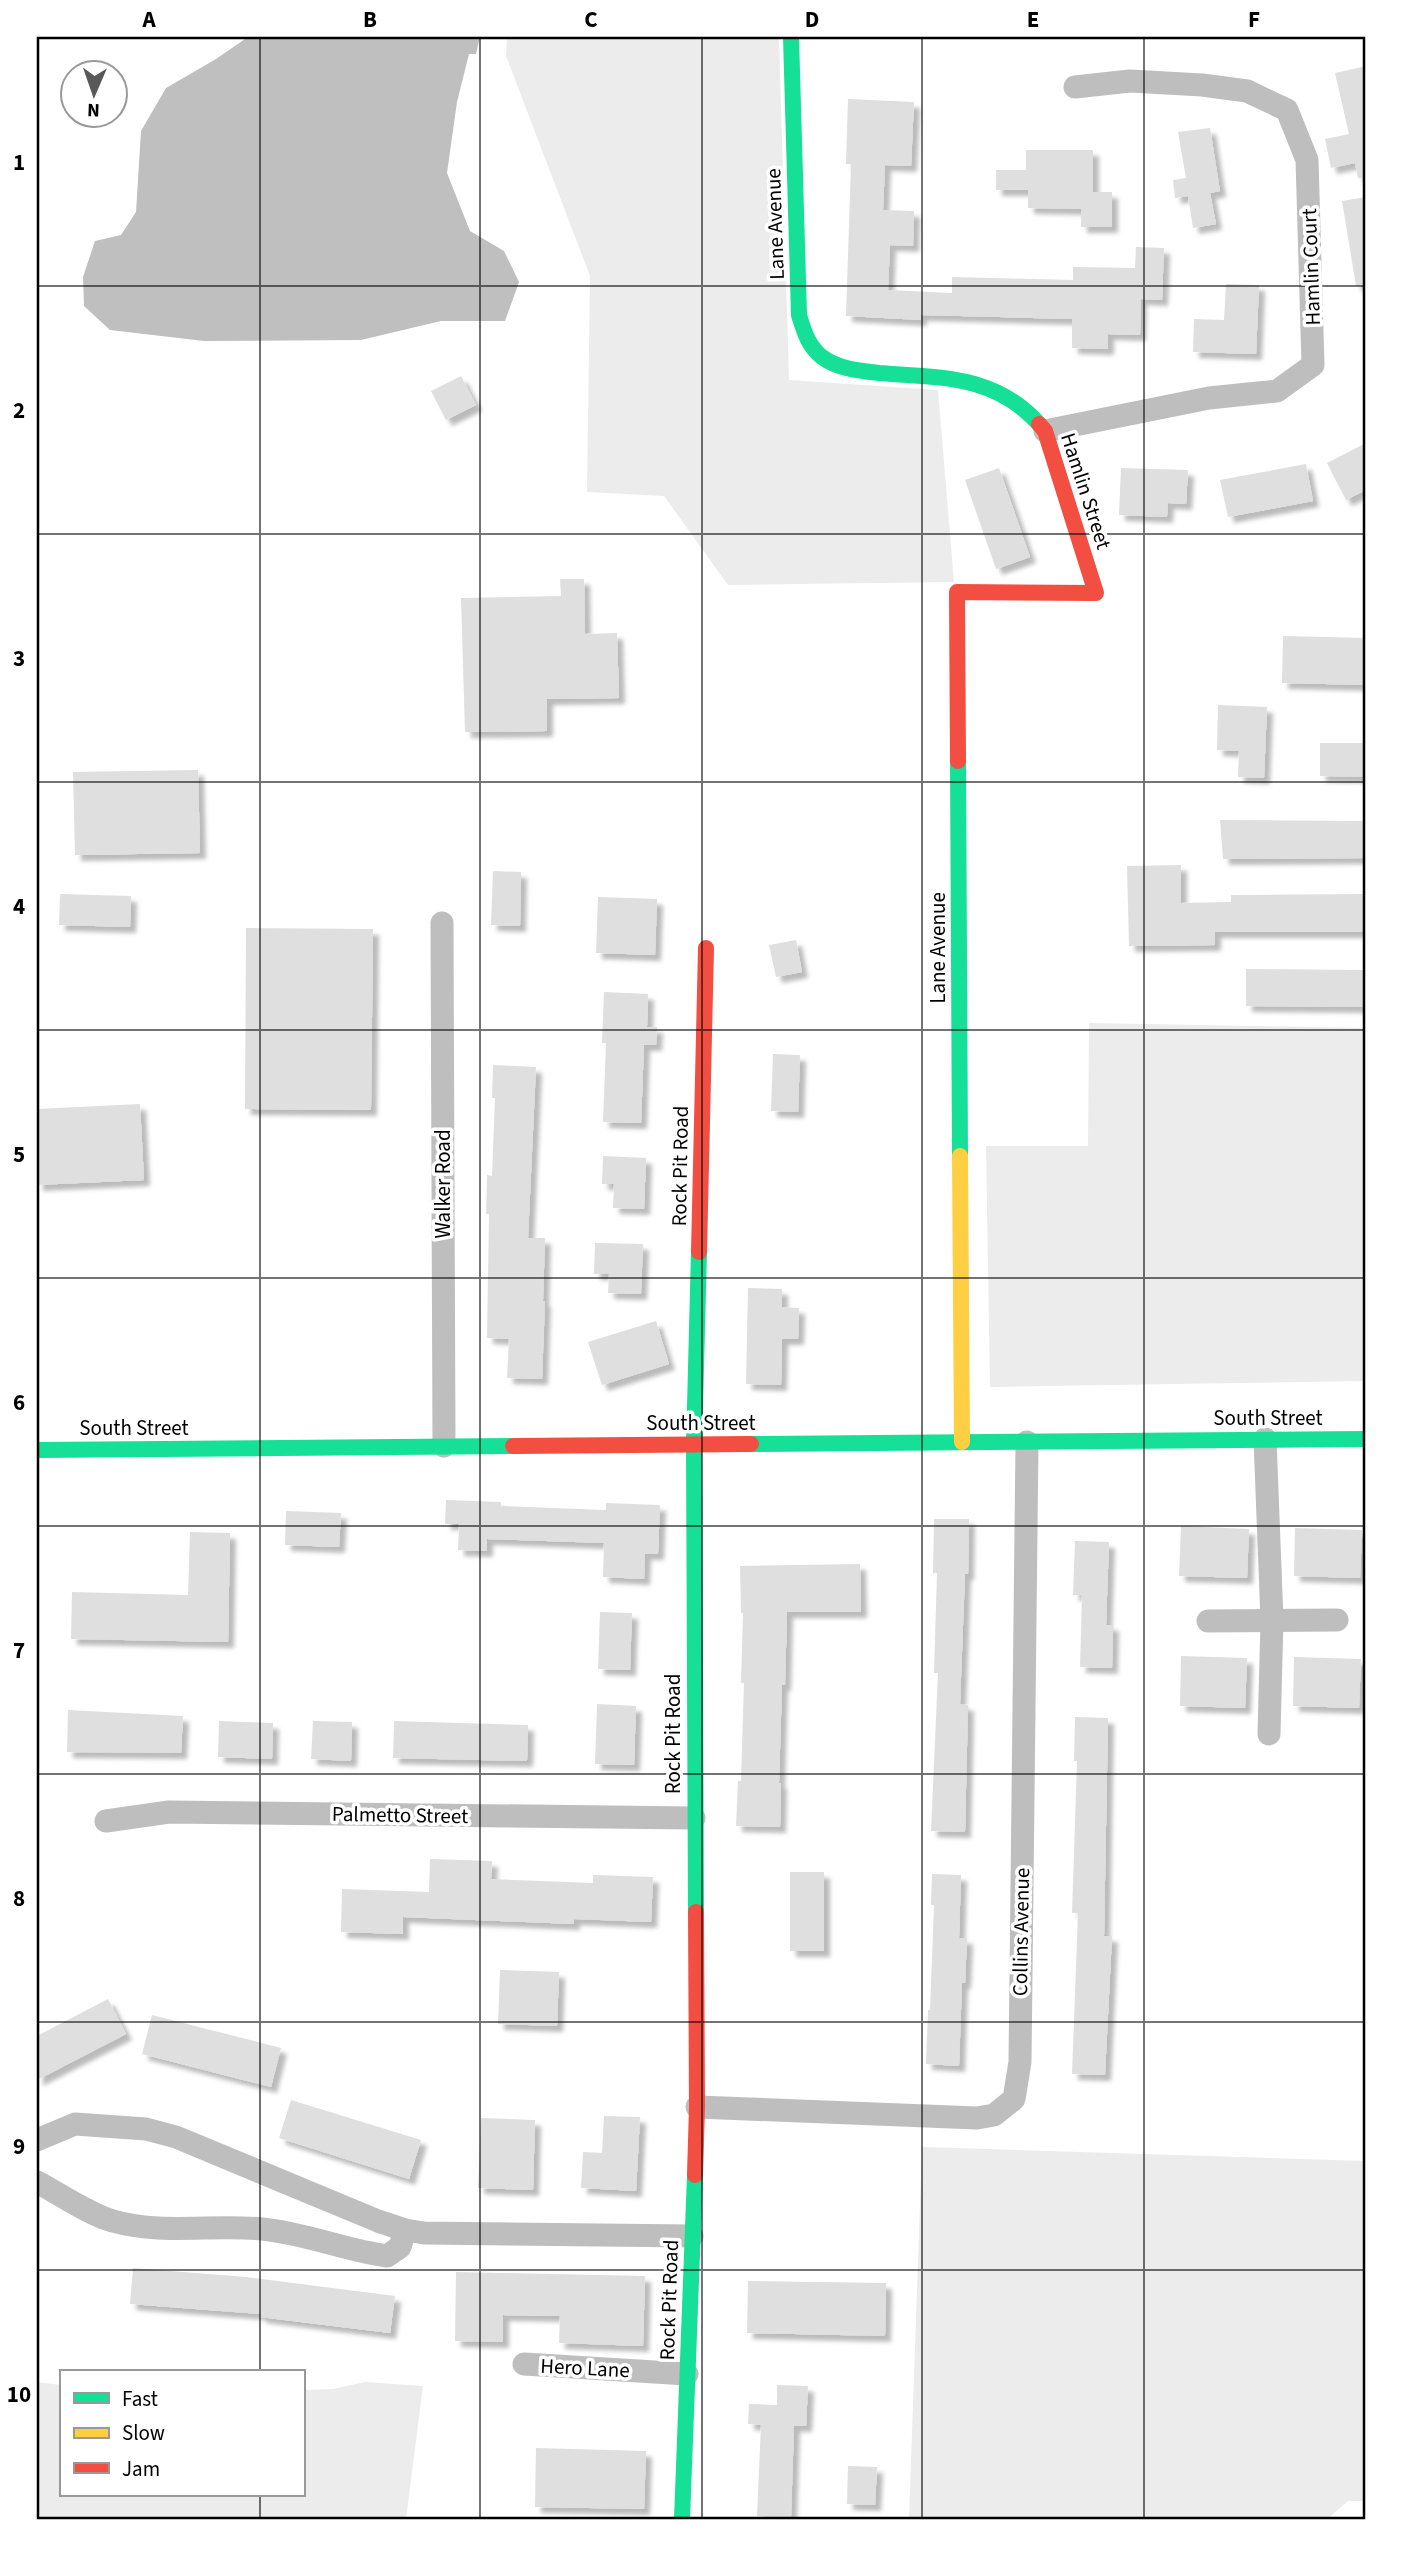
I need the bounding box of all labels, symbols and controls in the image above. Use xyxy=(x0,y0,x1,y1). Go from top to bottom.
text: A xyxy=(141,3,156,36)
text: B xyxy=(363,3,377,36)
text: C xyxy=(584,3,598,36)
text: D xyxy=(805,3,819,36)
text: E xyxy=(1027,3,1039,36)
text: F xyxy=(1248,3,1260,36)
north arrow xyxy=(60,60,130,130)
text: N xyxy=(87,96,100,123)
text: 1 xyxy=(13,146,25,179)
street label: Lane Avenue xyxy=(758,168,792,280)
street label: Hamlin Court xyxy=(1294,208,1328,326)
text: 2 xyxy=(13,394,25,427)
street label: Hamlin Street xyxy=(1053,429,1119,553)
text: 3 xyxy=(13,642,25,675)
text: 4 xyxy=(13,890,25,923)
street label: Lane Avenue xyxy=(923,892,953,1004)
street label: Rock Pit Road xyxy=(664,1105,696,1227)
street label: Walker Road xyxy=(428,1129,458,1239)
text: 5 xyxy=(13,1138,25,1171)
text: 6 xyxy=(13,1386,25,1419)
street label: South Street xyxy=(1213,1403,1323,1433)
street label: South Street xyxy=(646,1408,756,1438)
street label: South Street xyxy=(79,1413,189,1443)
text: 7 xyxy=(13,1634,25,1667)
street label: Rock Pit Road xyxy=(658,1674,688,1794)
street label: Palmetto Street xyxy=(332,1799,468,1831)
street label: Collins Avenue xyxy=(1005,1868,1037,1996)
text: 8 xyxy=(13,1882,25,1915)
text: 9 xyxy=(13,2130,25,2163)
street label: Rock Pit Road xyxy=(652,2239,686,2361)
street label: Hero Lane xyxy=(540,2351,630,2385)
legend xyxy=(60,2370,304,2496)
text: 10 xyxy=(7,2378,31,2411)
text: Fast xyxy=(122,2384,158,2414)
text: Slow xyxy=(122,2418,165,2448)
text: Jam xyxy=(122,2454,160,2484)

